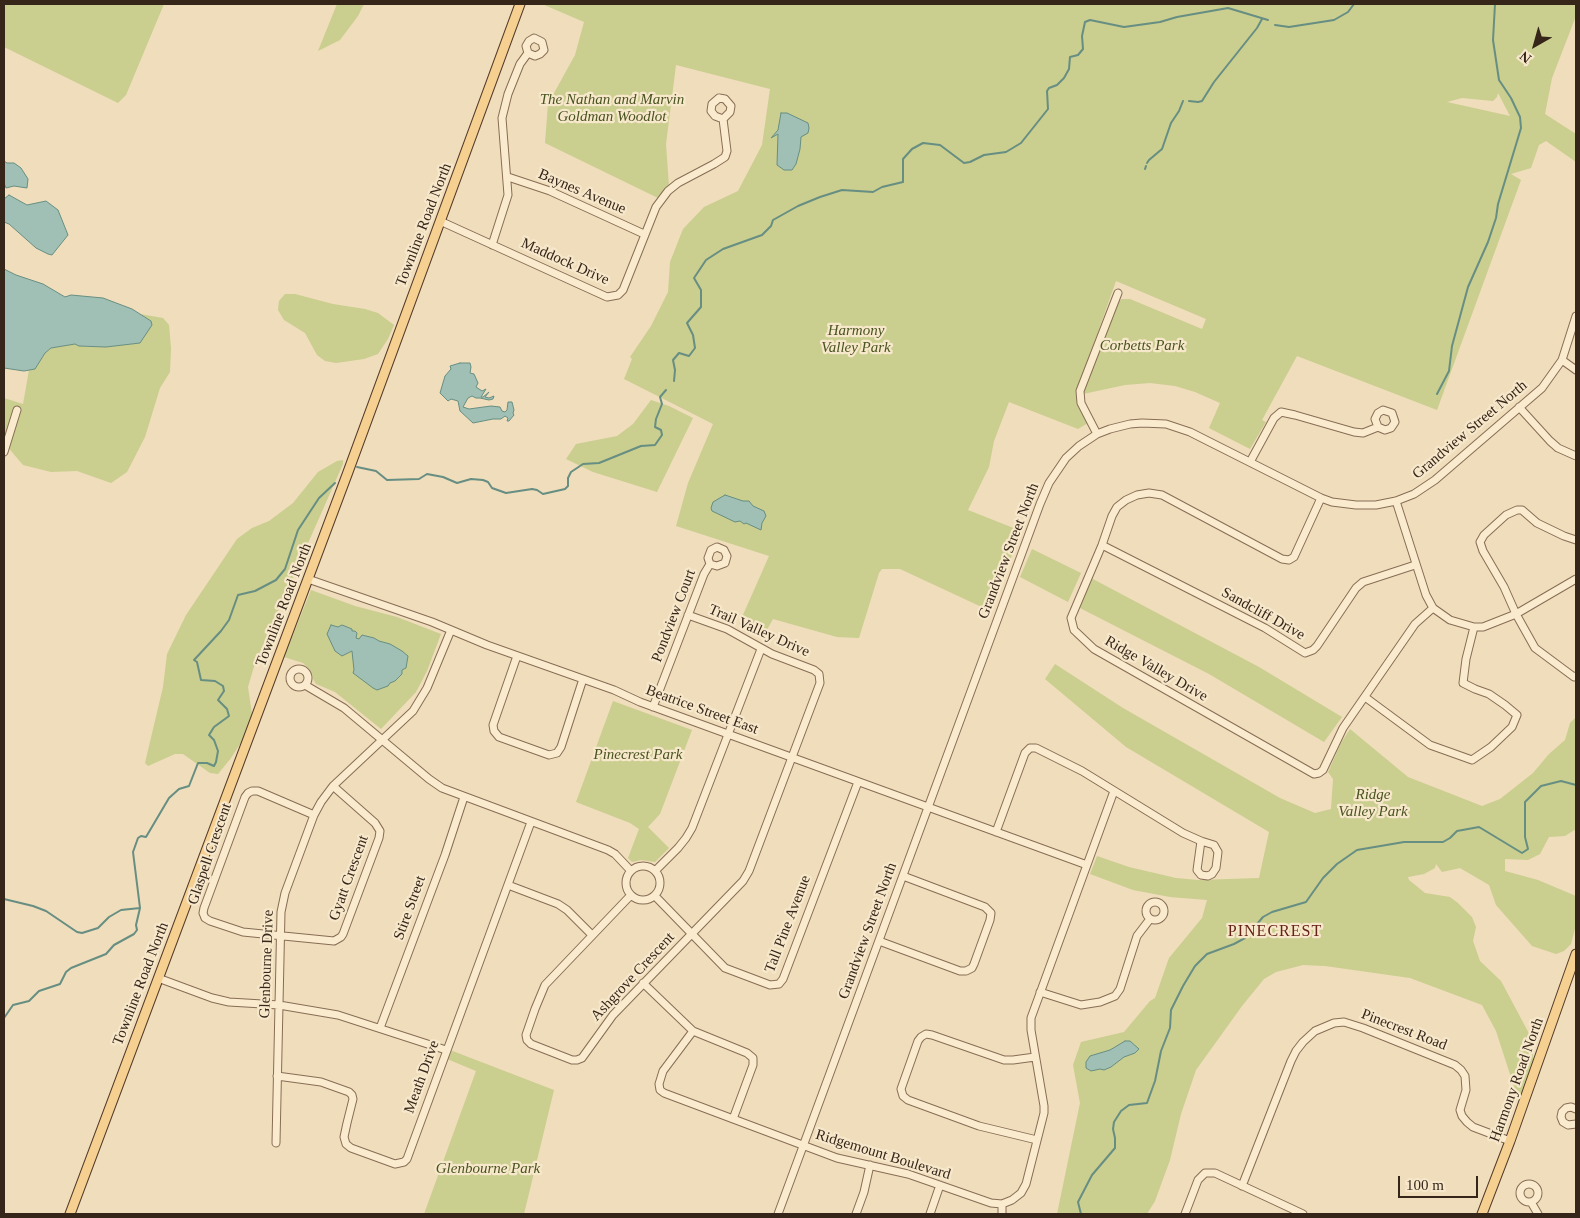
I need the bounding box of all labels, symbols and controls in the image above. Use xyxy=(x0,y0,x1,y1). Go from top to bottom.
north arrow xyxy=(1510,20,1560,70)
text: N xyxy=(1517,48,1534,66)
park label: The Nathan and Marvin Goldman Woodlot xyxy=(540,91,684,126)
street label: Townline Road North xyxy=(392,161,456,289)
street label: Baynes Avenue xyxy=(535,165,629,219)
street label: Maddock Drive xyxy=(518,235,612,289)
park label: Harmony Valley Park xyxy=(821,322,891,357)
park label: Corbetts Park xyxy=(1100,337,1184,355)
street label: Grandview Street North xyxy=(1409,377,1531,483)
street label: Grandview Street North xyxy=(975,480,1043,622)
street label: Townline Road North xyxy=(252,541,316,669)
street label: Pondview Court xyxy=(648,567,700,665)
street label: Sandcliff Drive xyxy=(1218,584,1308,644)
street label: Trail Valley Drive xyxy=(706,601,812,661)
street label: Ridge Valley Drive xyxy=(1101,632,1211,706)
street label: Beatrice Street East xyxy=(643,681,761,739)
park label: Pinecrest Park xyxy=(594,746,682,764)
park label: Ridge Valley Park xyxy=(1338,786,1408,821)
street label: Glaspell Crescent xyxy=(184,801,236,907)
street label: Gyatt Crescent xyxy=(325,833,373,923)
street label: Grandview Street North xyxy=(835,860,901,1002)
street label: Stire Street xyxy=(390,873,430,943)
street label: Tall Pine Avenue xyxy=(761,873,815,975)
street label: Glenbourne Drive xyxy=(256,909,278,1019)
street label: Townline Road North xyxy=(109,920,173,1048)
district label: PINECREST xyxy=(1227,922,1323,942)
street label: Ashgrove Crescent xyxy=(587,929,679,1025)
street label: Pinecrest Road xyxy=(1359,1005,1449,1055)
street label: Harmony Road North xyxy=(1486,1015,1548,1145)
street label: Meath Drive xyxy=(401,1038,443,1116)
street label: Ridgemount Boulevard xyxy=(813,1126,953,1184)
park label: Glenbourne Park xyxy=(436,1160,540,1178)
scale bar xyxy=(1400,1166,1480,1198)
text: 100 m xyxy=(1406,1177,1444,1193)

